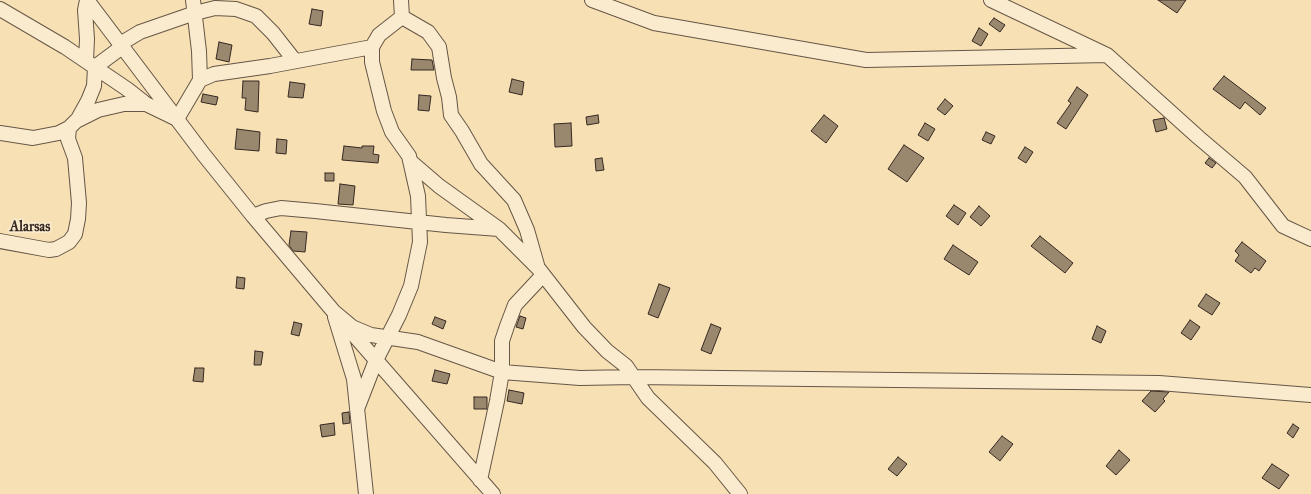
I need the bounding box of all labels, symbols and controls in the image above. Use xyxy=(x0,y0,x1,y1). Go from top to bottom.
district label: Alarsas xyxy=(10,220,50,236)

